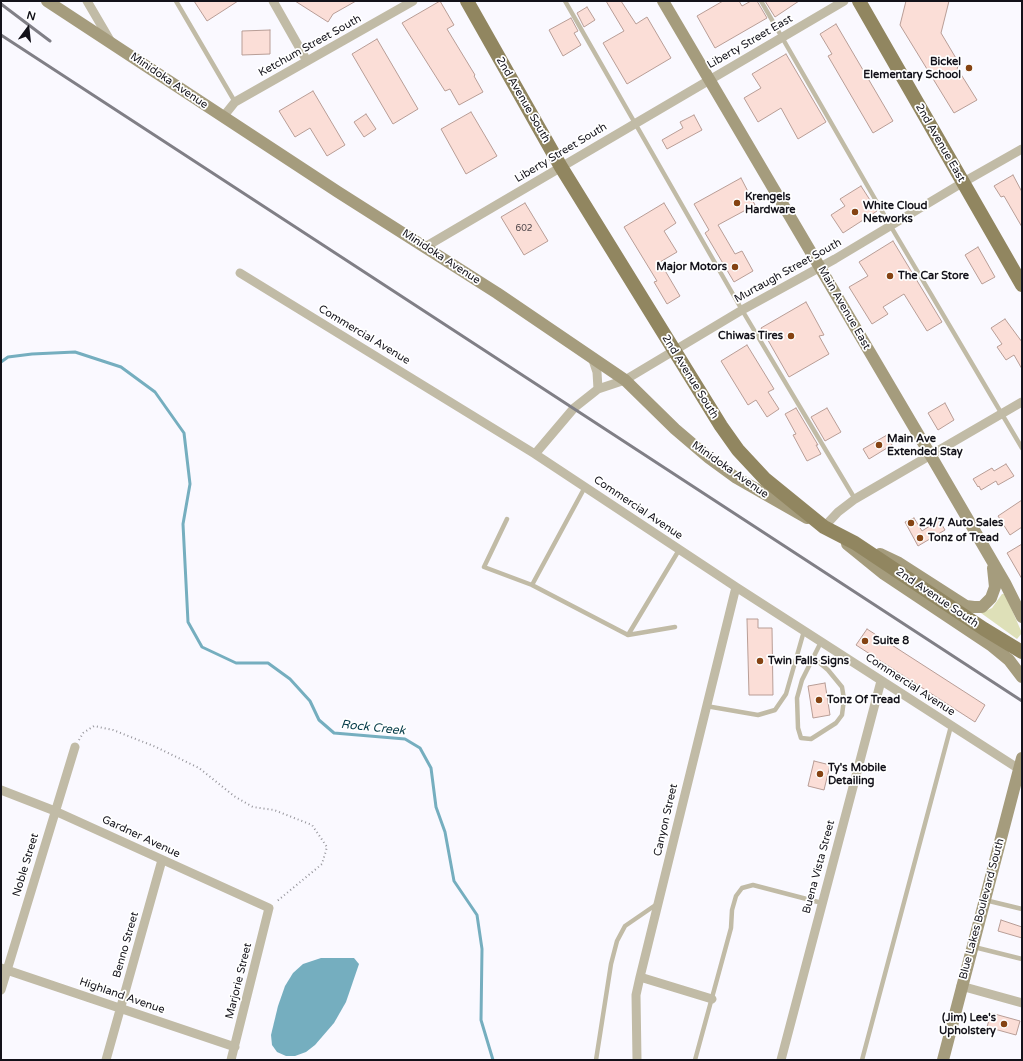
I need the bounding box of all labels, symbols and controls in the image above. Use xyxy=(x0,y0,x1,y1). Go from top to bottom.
north arrow xyxy=(8,8,48,48)
text: N xyxy=(25,9,37,23)
street label: Ketchum Street South xyxy=(256,12,364,80)
street label: Liberty Street East xyxy=(705,12,795,72)
street label: Minidoka Avenue xyxy=(128,50,210,112)
street label: 2nd Avenue South xyxy=(493,55,553,145)
place label: Bickel Elementary School xyxy=(863,55,961,81)
marker: Bickel Elementary School xyxy=(964,63,974,73)
street label: 2nd Avenue East xyxy=(912,102,968,184)
street label: Liberty Street South xyxy=(513,120,609,186)
place label: Krengels Hardware xyxy=(745,190,796,216)
marker: Krengels Hardware xyxy=(732,198,742,208)
place label: White Cloud Networks xyxy=(863,199,927,225)
marker: White Cloud Networks xyxy=(850,207,860,217)
house number: 602 xyxy=(516,224,532,234)
street label: Minidoka Avenue xyxy=(399,227,483,287)
street label: Murtaugh Street South xyxy=(732,236,844,306)
place label: Major Motors xyxy=(656,260,727,274)
marker: Major Motors xyxy=(730,262,740,272)
street label: Main Avenue East xyxy=(815,264,873,352)
place label: The Car Store xyxy=(898,269,969,283)
marker: The Car Store xyxy=(885,271,895,281)
street label: Commercial Avenue xyxy=(316,302,412,368)
place label: Chiwas Tires xyxy=(718,329,783,343)
marker: Chiwas Tires xyxy=(786,331,796,341)
street label: 2nd Avenue South xyxy=(659,332,721,422)
place label: Main Ave Extended Stay xyxy=(887,432,963,458)
street label: Minidoka Avenue xyxy=(689,439,771,501)
marker: Main Ave Extended Stay xyxy=(874,440,884,450)
street label: Commercial Avenue xyxy=(591,473,685,543)
place label: 24/7 Auto Sales xyxy=(919,516,1003,530)
marker: 24/7 Auto Sales xyxy=(906,518,916,528)
place label: Tonz of Tread xyxy=(928,531,999,545)
marker: Tonz of Tread xyxy=(915,533,925,543)
street label: 2nd Avenue South xyxy=(893,565,981,631)
place label: Suite 8 xyxy=(873,634,909,648)
marker: Suite 8 xyxy=(860,636,870,646)
street label: Commercial Avenue xyxy=(863,651,957,719)
place label: Twin Falls Signs xyxy=(768,654,849,668)
marker: Twin Falls Signs xyxy=(755,656,765,666)
place label: Tonz Of Tread xyxy=(827,693,900,707)
marker: Tonz Of Tread xyxy=(814,695,824,705)
water label: Rock Creek xyxy=(340,717,406,739)
place label: Ty's Mobile Detailing xyxy=(828,761,886,787)
marker: Ty's Mobile Detailing xyxy=(815,769,825,779)
street label: Canyon Street xyxy=(651,782,681,858)
street label: Gardner Avenue xyxy=(100,813,182,861)
street label: Buena Vista Street xyxy=(800,819,838,915)
street label: Noble Street xyxy=(10,832,42,898)
street label: Blue Lakes Boulevard South xyxy=(957,837,1007,981)
street label: Benno Street xyxy=(110,910,142,980)
street label: Marjorie Street xyxy=(223,942,255,1020)
street label: Highland Avenue xyxy=(78,975,166,1017)
place label: (Jim) Lee's Upholstery xyxy=(939,1011,996,1037)
marker: (Jim) Lee's Upholstery xyxy=(999,1019,1009,1029)

